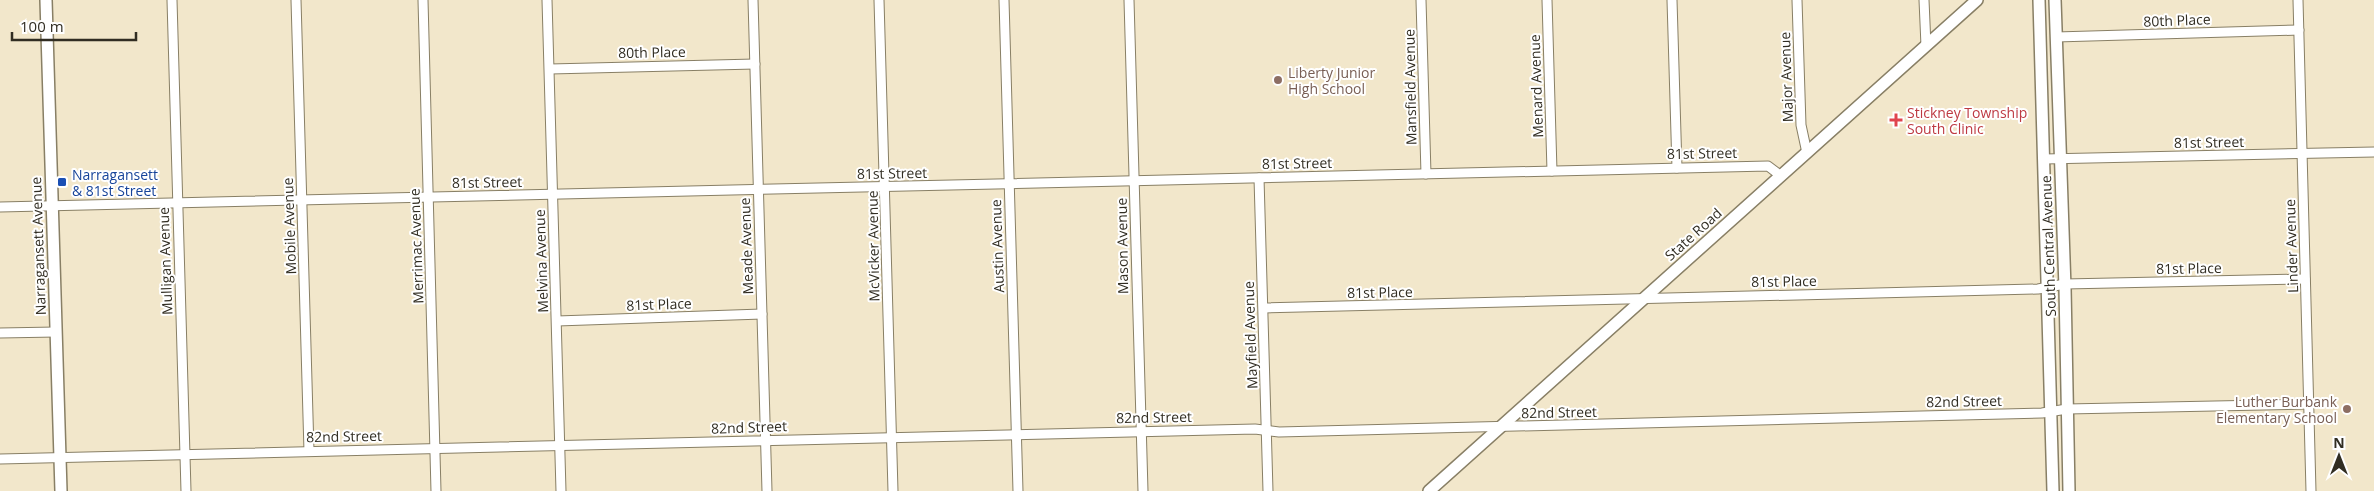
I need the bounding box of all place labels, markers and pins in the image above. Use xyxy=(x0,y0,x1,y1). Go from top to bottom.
place label: Liberty Junior High School xyxy=(1288,63,1376,98)
marker: Liberty Junior High School xyxy=(1272,74,1284,86)
place label: Stickney Township South Clinic xyxy=(1907,103,2027,138)
marker: Stickney Township South Clinic xyxy=(1889,113,1903,127)
place label: Narragansett & 81st Street xyxy=(72,165,158,200)
marker: Narragansett & 81st Street xyxy=(56,176,68,188)
place label: Luther Burbank Elementary School xyxy=(2216,392,2338,427)
marker: Luther Burbank Elementary School xyxy=(2341,403,2353,415)

